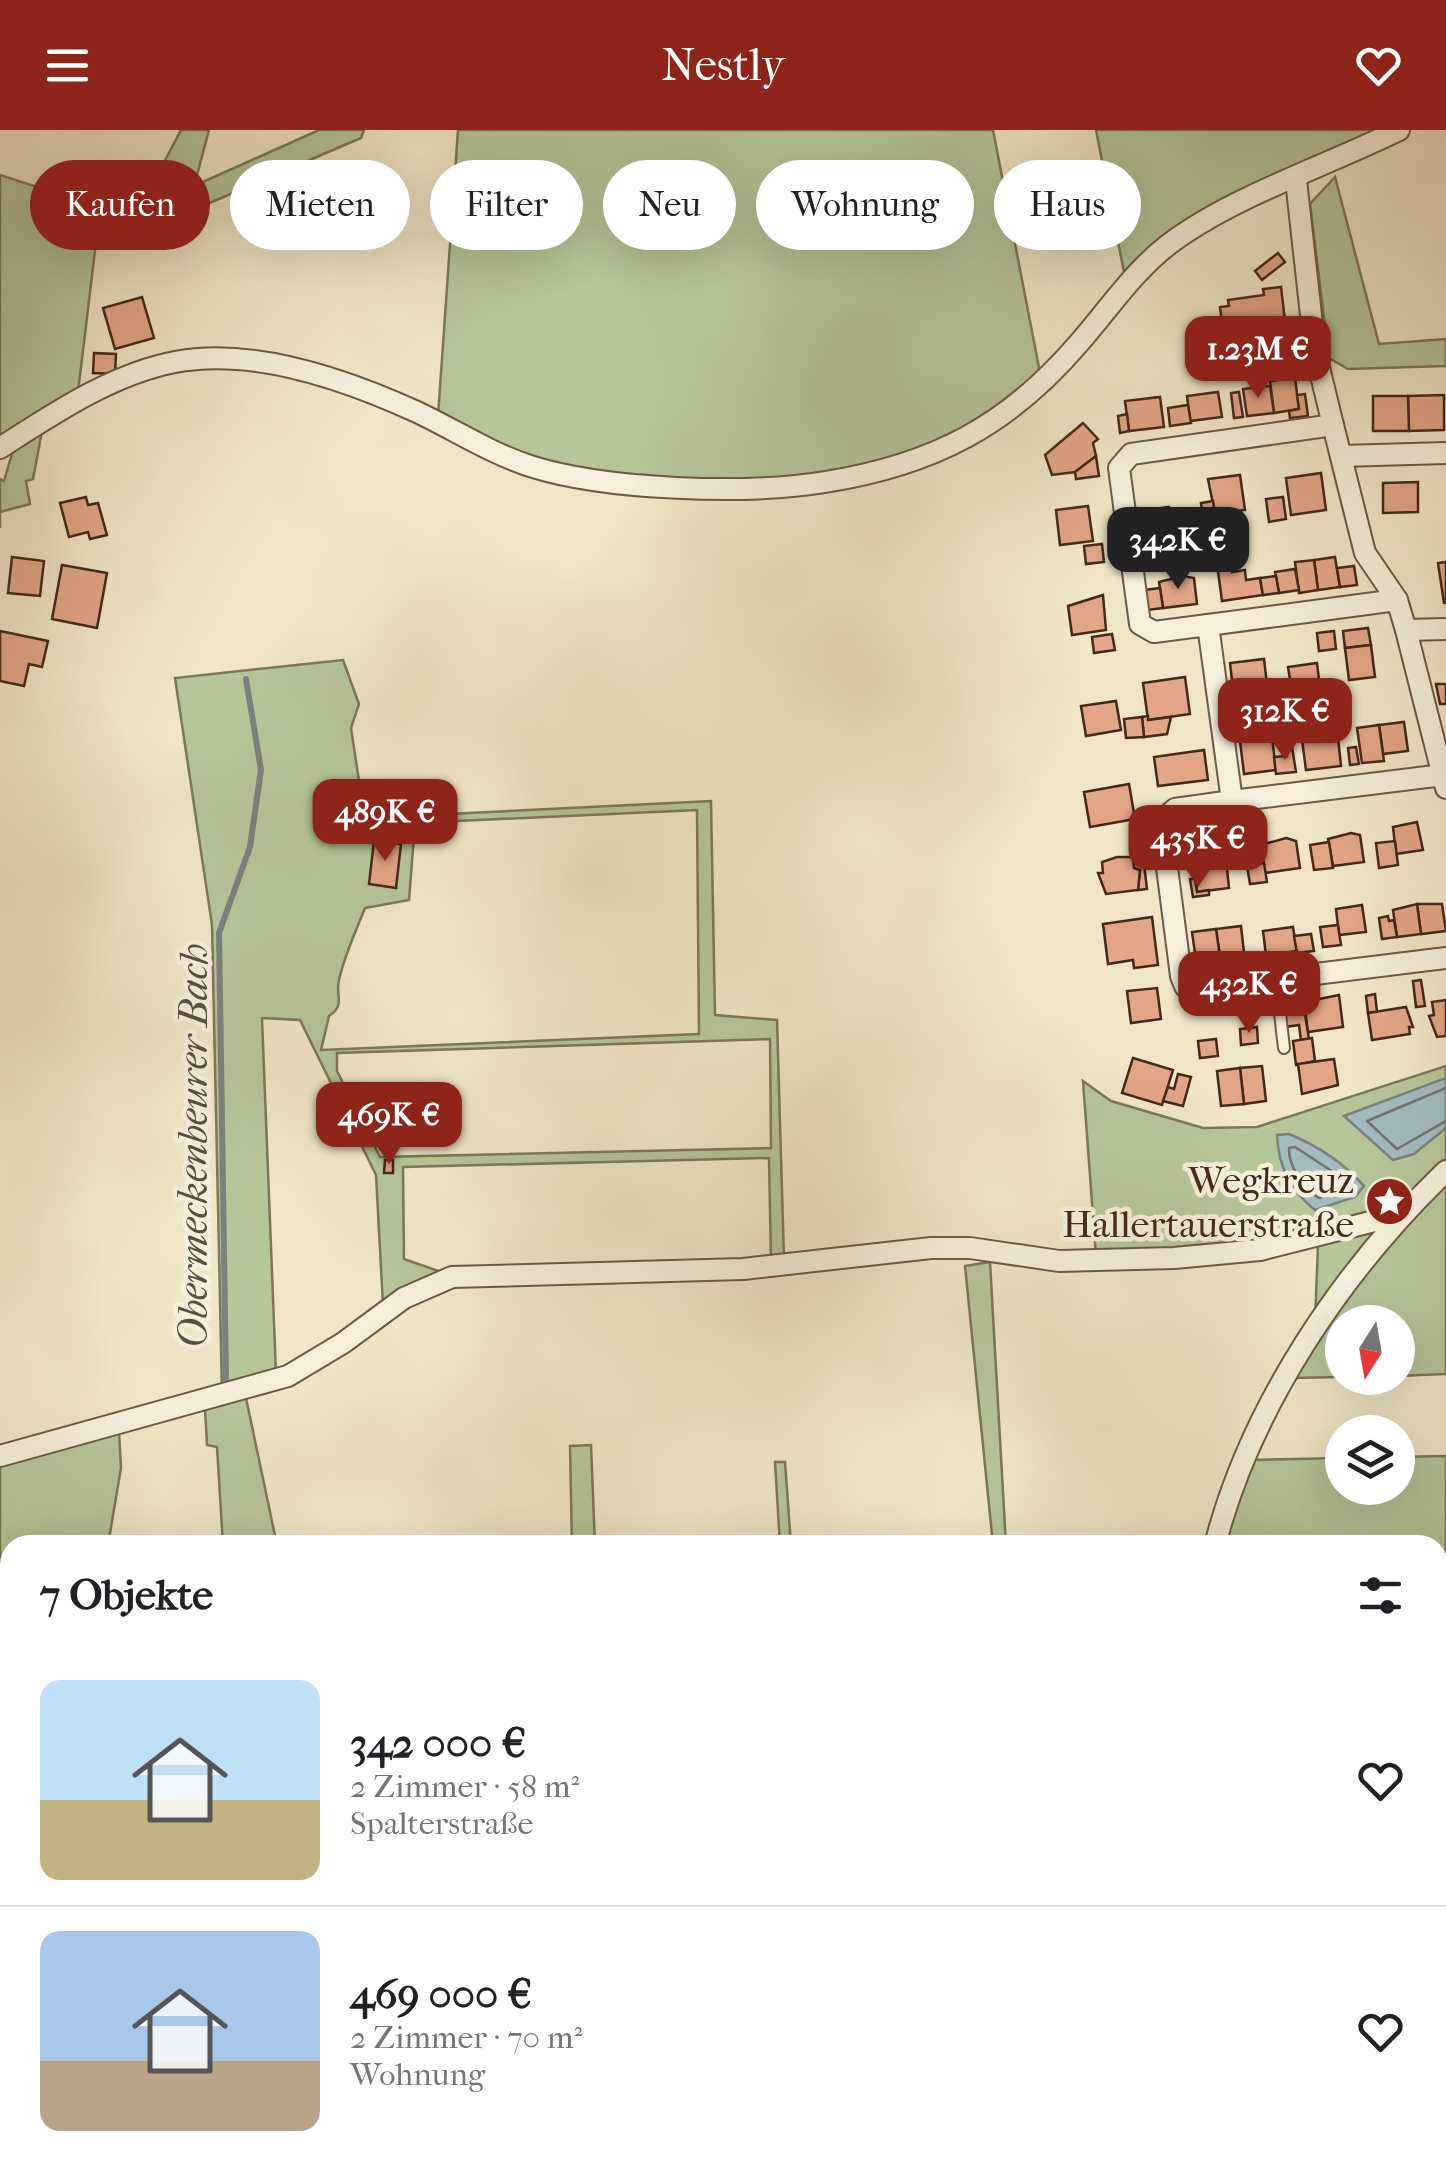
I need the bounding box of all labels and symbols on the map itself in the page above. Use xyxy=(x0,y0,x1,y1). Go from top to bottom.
pin: 1.23M € xyxy=(1166,316,1350,401)
pin: 342K € xyxy=(1097,507,1259,592)
pin: 312K € xyxy=(1204,678,1366,763)
pin: 489K € xyxy=(304,779,466,864)
pin: 435K € xyxy=(1117,805,1279,890)
water label: Obermeckenbeurer Bach xyxy=(171,943,217,1349)
pin: 432K € xyxy=(1168,951,1330,1036)
pin: 469K € xyxy=(308,1082,470,1167)
place label: Wegkreuz Hallertauerstraße xyxy=(1062,1158,1354,1247)
place icon: Wegkreuz Hallertauerstraße xyxy=(1363,1176,1415,1228)
north arrow xyxy=(1325,1305,1415,1395)

